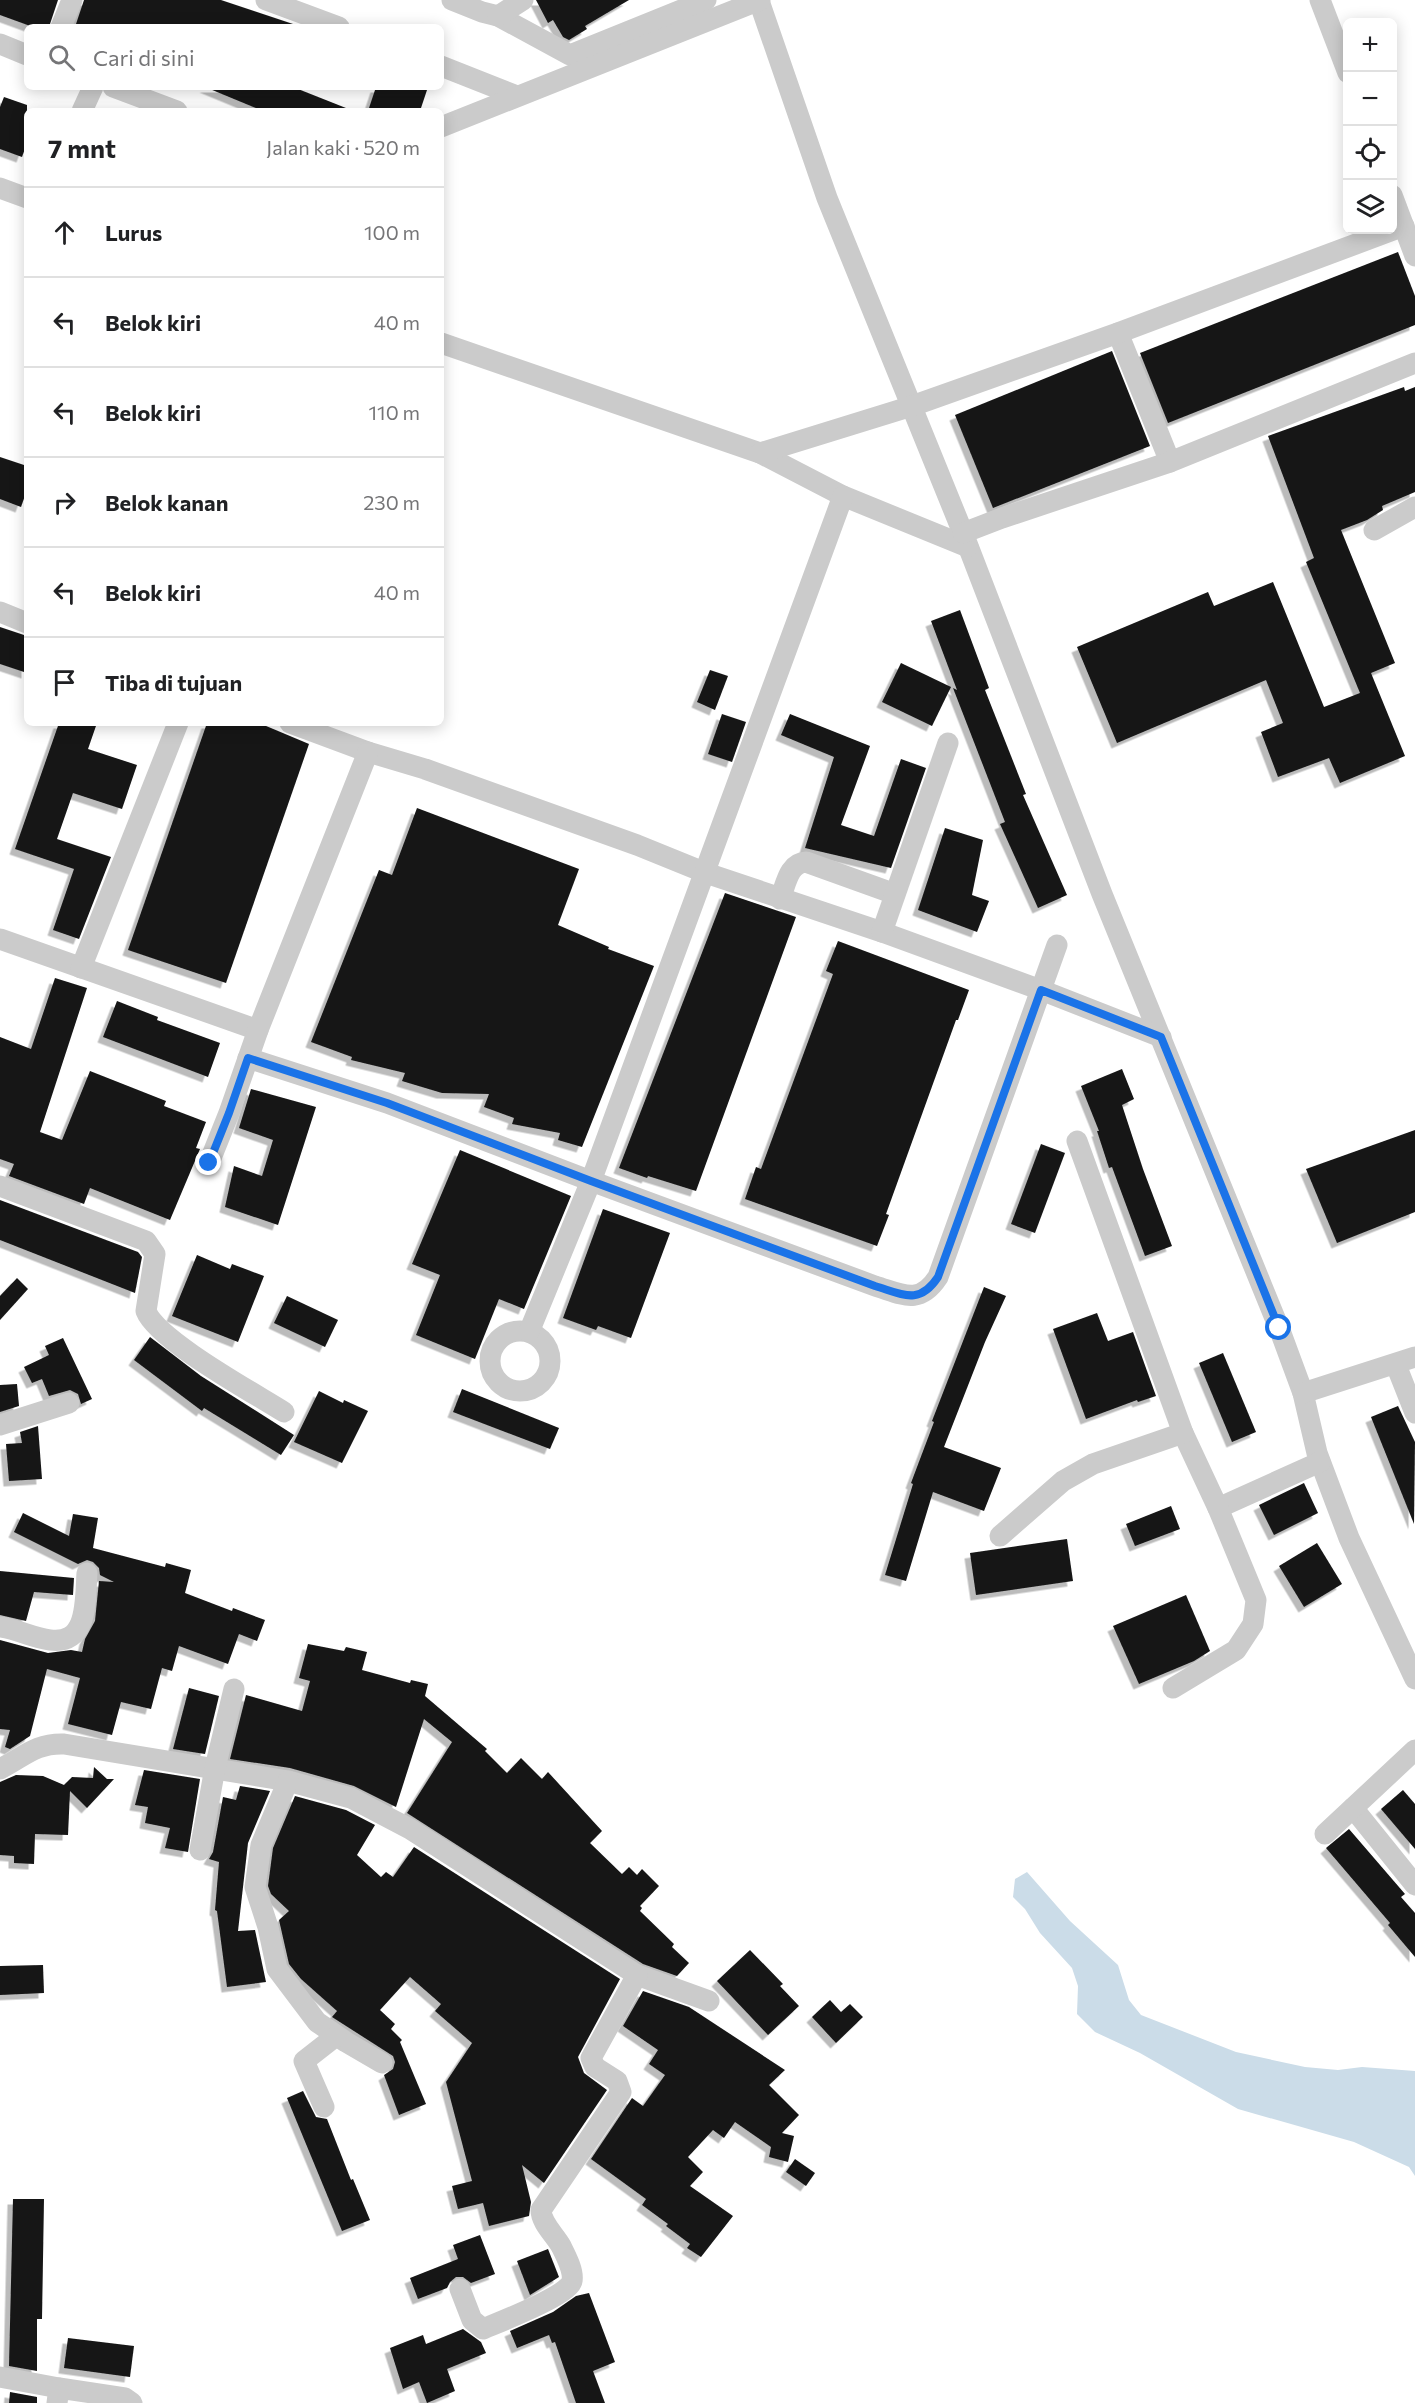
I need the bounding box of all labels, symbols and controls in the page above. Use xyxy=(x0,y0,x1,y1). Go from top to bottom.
map controls xyxy=(1343,18,1397,234)
button: + xyxy=(1343,18,1397,72)
search box xyxy=(24,24,444,90)
icon: search xyxy=(45,41,78,74)
text: Cari di sini xyxy=(93,44,195,71)
button: − xyxy=(1343,72,1397,126)
button: locate xyxy=(1343,126,1397,180)
text: 7 mnt xyxy=(48,132,116,163)
text: Jalan kaki · 520 m xyxy=(266,135,420,159)
button: layers xyxy=(1343,180,1397,234)
icon: ahead xyxy=(48,216,81,249)
text: Lurus xyxy=(105,219,162,246)
text: 100 m xyxy=(364,220,420,244)
icon: left xyxy=(48,306,81,339)
text: Belok kiri xyxy=(105,309,201,336)
text: 40 m xyxy=(374,310,420,334)
icon: left xyxy=(48,396,81,429)
text: Belok kiri xyxy=(105,399,201,426)
text: 110 m xyxy=(369,400,420,424)
icon: right xyxy=(48,486,81,519)
text: Belok kanan xyxy=(105,489,228,516)
text: 230 m xyxy=(363,490,420,514)
icon: left xyxy=(48,576,81,609)
text: Belok kiri xyxy=(105,579,201,606)
text: 40 m xyxy=(374,580,420,604)
icon: arrive xyxy=(48,666,81,699)
text: Tiba di tujuan xyxy=(105,669,242,696)
route end xyxy=(195,1149,221,1175)
route start xyxy=(1265,1314,1291,1340)

